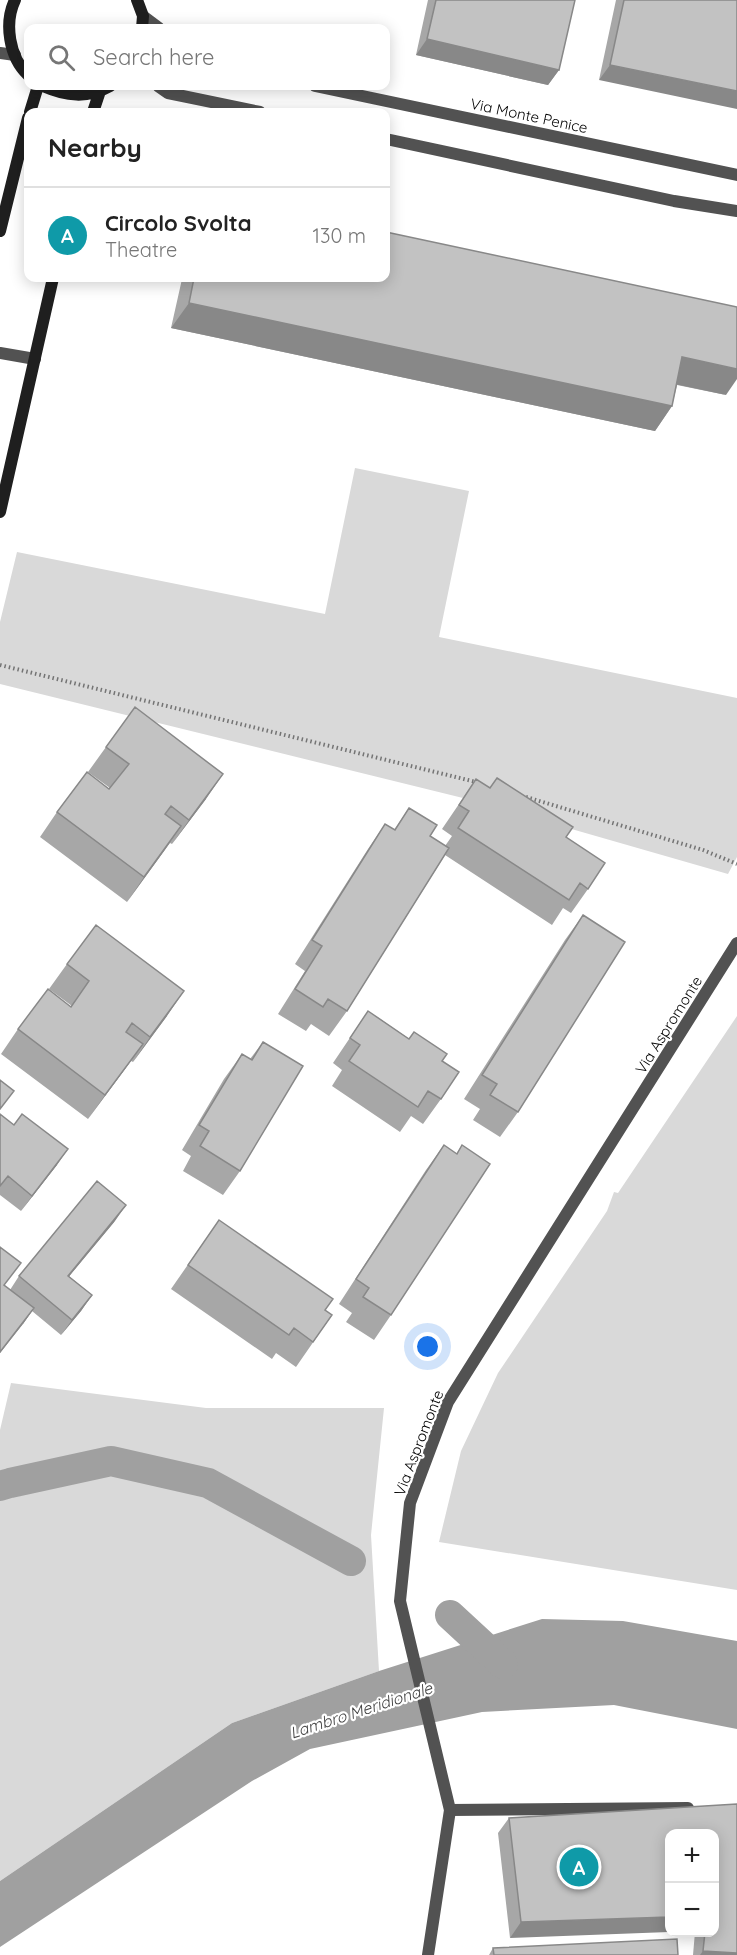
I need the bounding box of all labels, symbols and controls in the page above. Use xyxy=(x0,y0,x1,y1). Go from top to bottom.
search box xyxy=(24,24,390,90)
icon: search xyxy=(45,41,78,74)
text: Search here xyxy=(93,43,214,71)
street label: Via Monte Penice xyxy=(469,94,590,137)
text: Nearby xyxy=(48,131,142,164)
text: Circolo Svolta xyxy=(105,209,252,237)
text: A xyxy=(61,223,74,248)
text: 130 m xyxy=(313,223,366,248)
text: Theatre xyxy=(105,237,177,262)
street label: Via Aspromonte xyxy=(631,972,706,1077)
your location xyxy=(413,1332,442,1361)
street label: Via Aspromonte xyxy=(390,1387,447,1498)
water label: Lambro Meridionale xyxy=(287,1677,436,1742)
map controls xyxy=(665,1829,719,1937)
button: + xyxy=(665,1829,719,1883)
pin: A xyxy=(560,1844,598,1890)
button: − xyxy=(665,1883,719,1937)

